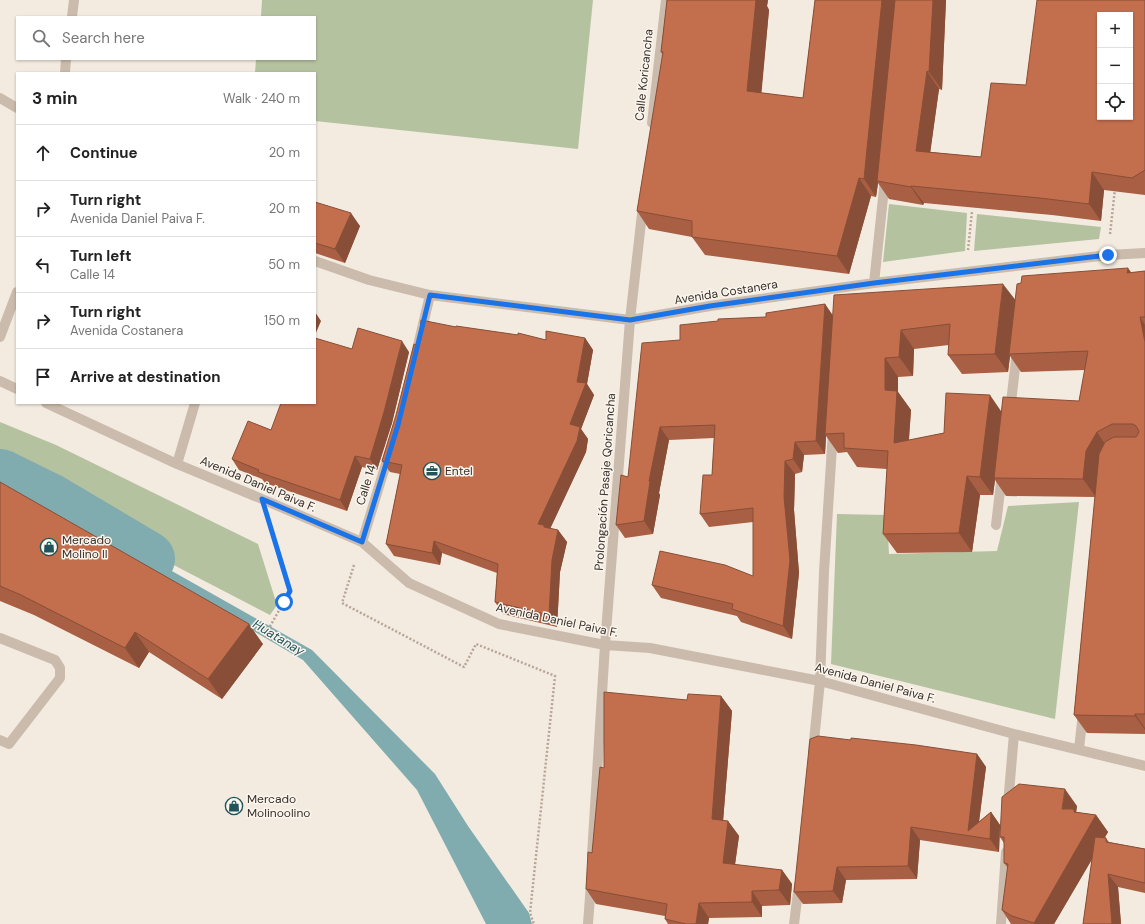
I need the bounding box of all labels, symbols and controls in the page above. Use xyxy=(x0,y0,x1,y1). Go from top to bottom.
map controls xyxy=(1097,12,1133,120)
button: + xyxy=(1097,12,1133,48)
search box xyxy=(16,16,316,60)
icon: search xyxy=(30,27,52,49)
text: Search here xyxy=(62,28,145,48)
street label: Calle Koricancha xyxy=(631,28,657,122)
button: − xyxy=(1097,48,1133,84)
button: locate xyxy=(1097,84,1133,120)
text: 3 min xyxy=(32,87,77,109)
text: Walk · 240 m xyxy=(223,90,300,107)
icon: ahead xyxy=(32,142,54,164)
text: Continue xyxy=(70,143,138,163)
text: 20 m xyxy=(269,144,300,161)
text: Turn right xyxy=(70,190,141,210)
icon: right xyxy=(32,198,54,220)
text: 20 m xyxy=(269,200,300,217)
text: Avenida Daniel Paiva F. xyxy=(70,210,205,227)
text: Turn left xyxy=(70,246,131,266)
route end xyxy=(1099,246,1117,264)
icon: left xyxy=(32,254,54,276)
text: 50 m xyxy=(268,256,300,273)
text: Calle 14 xyxy=(70,266,115,283)
street label: Avenida Costanera xyxy=(673,276,779,308)
text: Turn right xyxy=(70,302,141,322)
icon: right xyxy=(32,310,54,332)
text: 150 m xyxy=(264,312,300,329)
text: Avenida Costanera xyxy=(70,322,183,339)
icon: arrive xyxy=(32,366,54,388)
text: Arrive at destination xyxy=(70,367,221,387)
street label: Prolongación Pasaje Qoricancha xyxy=(591,393,619,571)
street label: Avenida Daniel Paiva F. xyxy=(198,452,318,516)
office icon: Entel xyxy=(422,461,442,481)
street label: Calle 14 xyxy=(352,463,380,507)
place label: Entel xyxy=(445,463,473,479)
place label: Mercado Molino II xyxy=(62,532,111,562)
shop icon: Mercado Molino II xyxy=(39,537,59,557)
route start xyxy=(275,593,293,611)
street label: Avenida Daniel Paiva F. xyxy=(495,599,619,641)
water label: Huatanay xyxy=(250,615,308,660)
street label: Avenida Daniel Paiva F. xyxy=(813,659,937,707)
place label: Mercado Molinoolino xyxy=(247,791,310,821)
shop icon: Mercado Molinoolino xyxy=(224,796,244,816)

